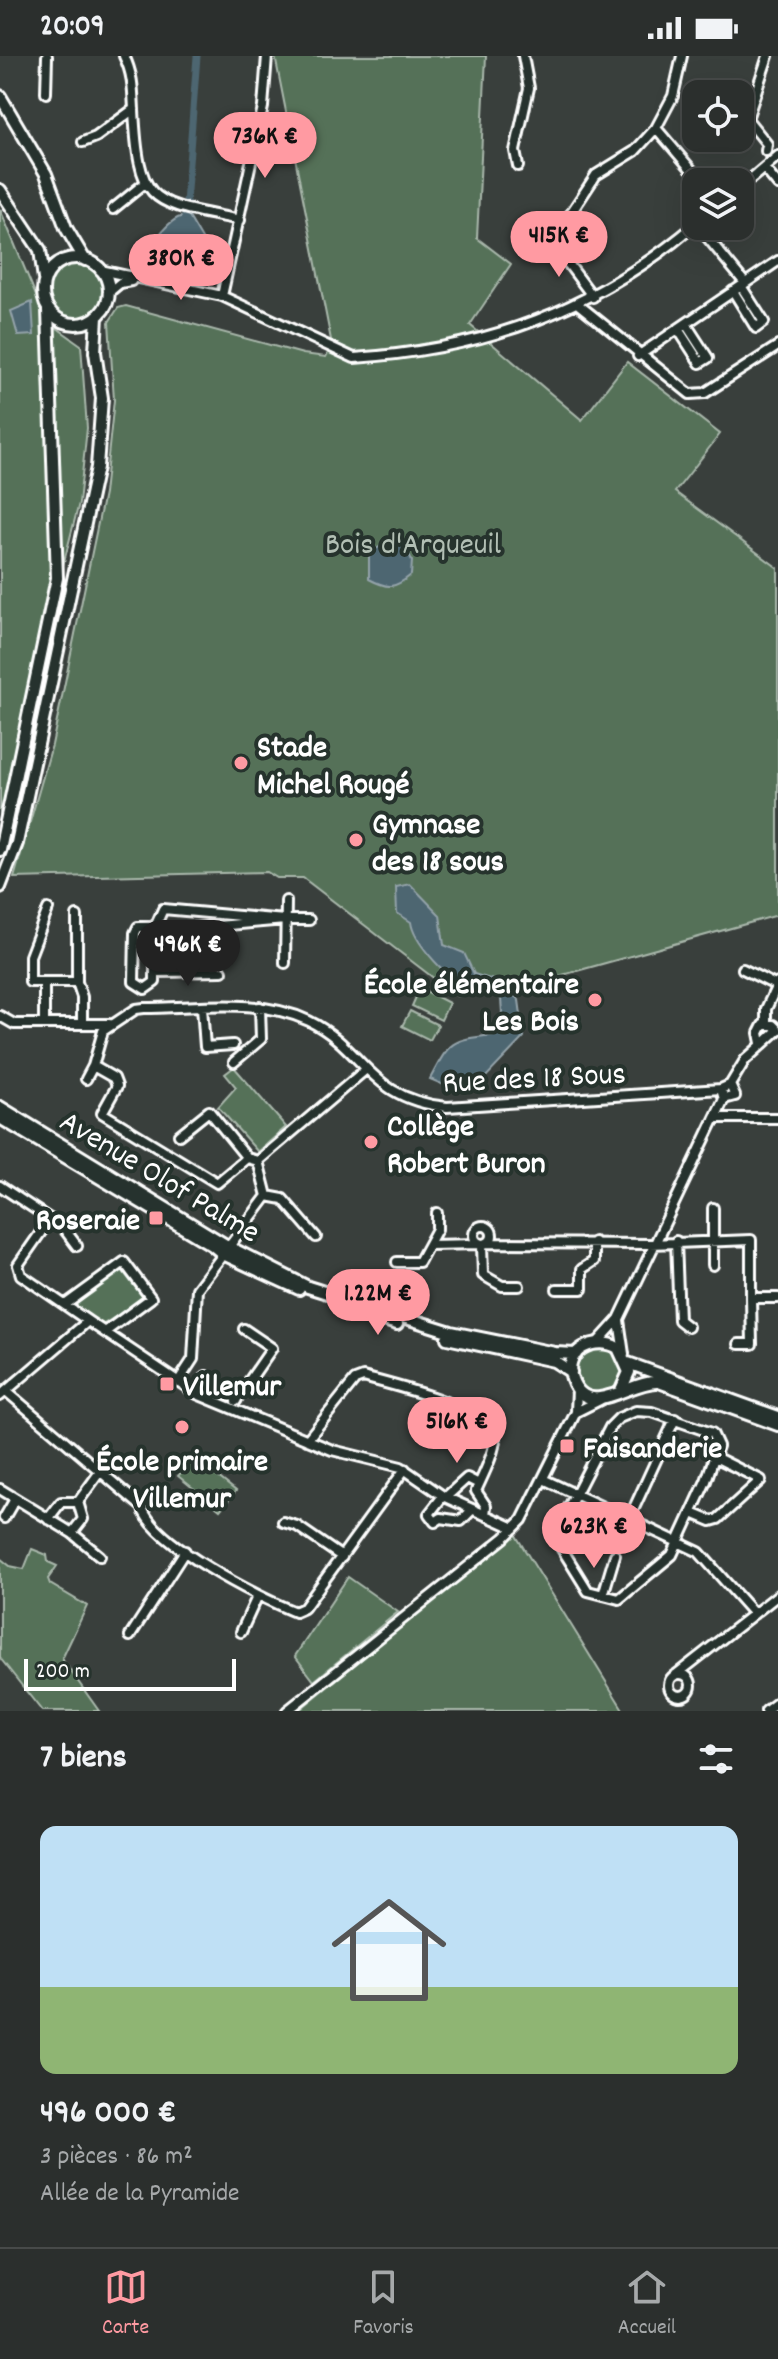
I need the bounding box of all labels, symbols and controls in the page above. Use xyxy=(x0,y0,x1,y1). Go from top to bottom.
text: 20:09 xyxy=(40,7,105,50)
map controls xyxy=(682,80,754,240)
button: locate xyxy=(682,80,754,152)
pin: 736K € xyxy=(200,112,330,180)
text: 736K € xyxy=(232,119,298,156)
button: layers xyxy=(682,168,754,240)
pin: 415K € xyxy=(494,211,624,279)
text: 415K € xyxy=(529,218,590,255)
pin: 380K € xyxy=(116,234,246,302)
text: 380K € xyxy=(147,241,215,278)
park label: Bois d'Arqueuil xyxy=(325,524,501,570)
place label: Stade Michel Rougé xyxy=(257,727,410,810)
marker: Stade Michel Rougé xyxy=(232,754,250,772)
place label: Gymnase des 18 sous xyxy=(372,804,504,887)
marker: Gymnase des 18 sous xyxy=(347,831,365,849)
pin: 496K € xyxy=(123,920,253,988)
text: 496K € xyxy=(154,927,222,964)
place label: École élémentaire Les Bois xyxy=(364,964,579,1047)
marker: École élémentaire Les Bois xyxy=(586,991,604,1009)
street label: Rue des 18 Sous xyxy=(441,1053,627,1109)
street label: Avenue Olof Palme xyxy=(49,1101,268,1257)
place label: Collège Robert Buron xyxy=(387,1106,546,1189)
marker: Collège Robert Buron xyxy=(362,1133,380,1151)
place label: Roseraie xyxy=(36,1200,140,1246)
marker: Roseraie xyxy=(147,1209,165,1227)
pin: 1.22M € xyxy=(304,1269,452,1337)
text: 1.22M € xyxy=(344,1276,412,1313)
place label: Villemur xyxy=(183,1366,282,1412)
marker: Villemur xyxy=(158,1375,176,1393)
pin: 516K € xyxy=(392,1397,522,1465)
text: 516K € xyxy=(426,1404,488,1441)
marker: École primaire Villemur xyxy=(173,1418,191,1436)
place label: Faisanderie xyxy=(583,1428,722,1474)
marker: Faisanderie xyxy=(558,1437,576,1455)
place label: École primaire Villemur xyxy=(96,1441,268,1524)
pin: 623K € xyxy=(529,1502,659,1570)
text: 623K € xyxy=(560,1509,628,1546)
scale bar xyxy=(24,1655,236,1691)
text: 200 m xyxy=(36,1657,90,1688)
text: 7 biens xyxy=(40,1735,127,1784)
icon: filters xyxy=(694,1737,738,1781)
icon: home xyxy=(317,1878,461,2022)
text: 496 000 € xyxy=(40,2090,176,2139)
text: 3 pièces · 86 m² xyxy=(40,2139,193,2176)
text: Allée de la Pyramide xyxy=(40,2176,240,2213)
tab: Carte xyxy=(102,2265,149,2344)
tab: Favoris xyxy=(353,2265,414,2344)
tab: Accueil xyxy=(618,2265,676,2344)

